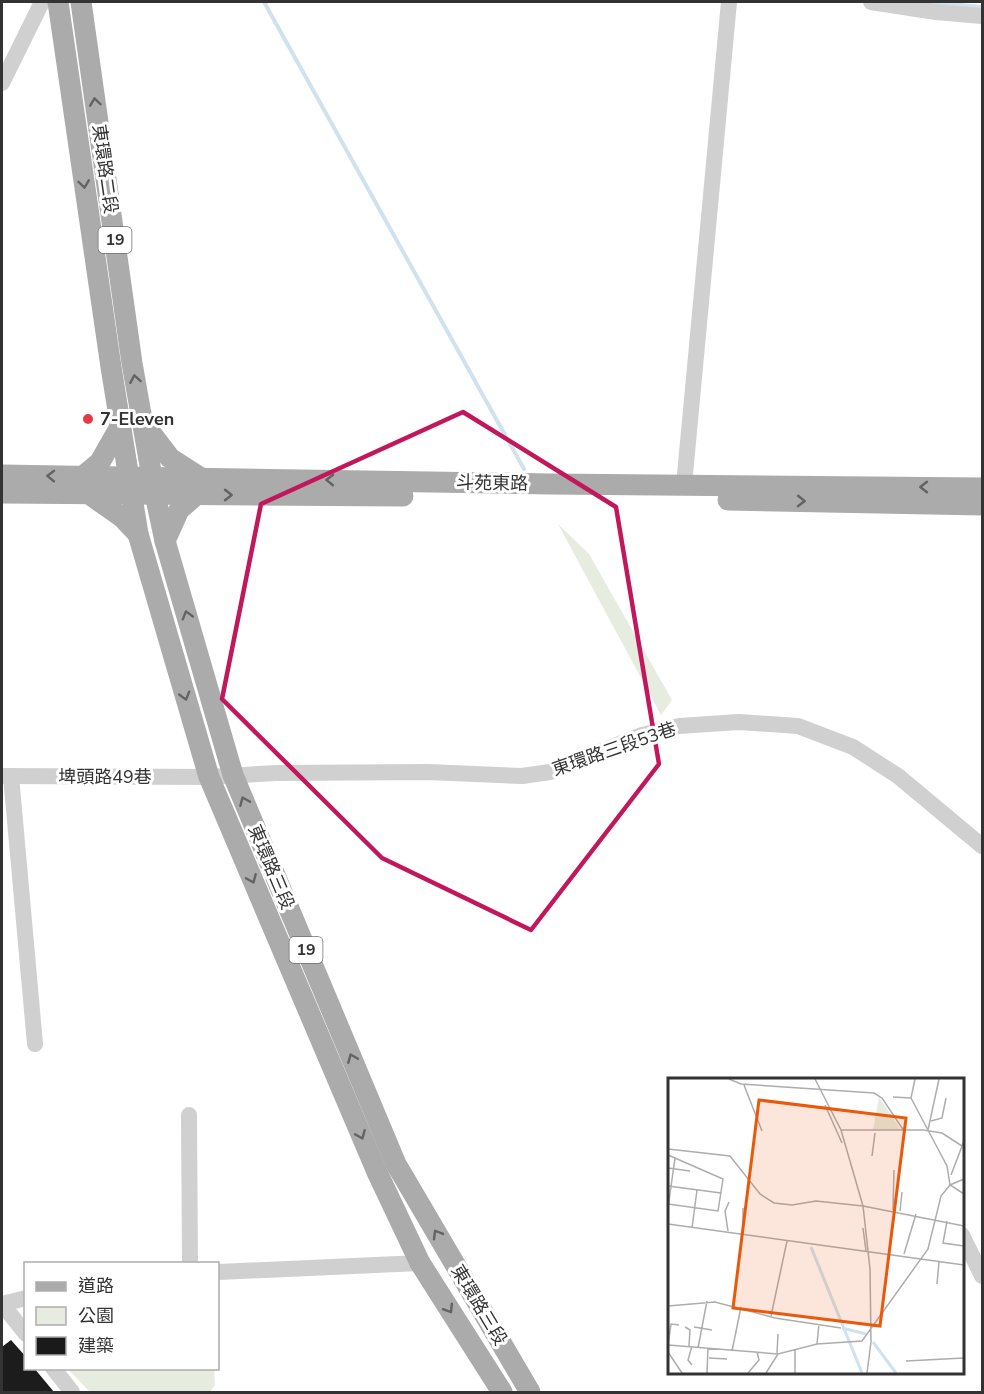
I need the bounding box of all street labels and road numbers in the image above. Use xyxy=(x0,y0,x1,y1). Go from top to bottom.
street label: 東環路二段 xyxy=(87,123,123,215)
road number: 19 xyxy=(98,227,132,253)
street label: 斗苑東路 xyxy=(456,470,528,496)
street label: 東環路三段53巷 xyxy=(549,717,679,781)
street label: 埤頭路49巷 xyxy=(58,765,152,789)
street label: 東環路三段 xyxy=(242,821,300,913)
road number: 19 xyxy=(290,937,322,963)
street label: 東環路三段 xyxy=(446,1260,512,1350)

